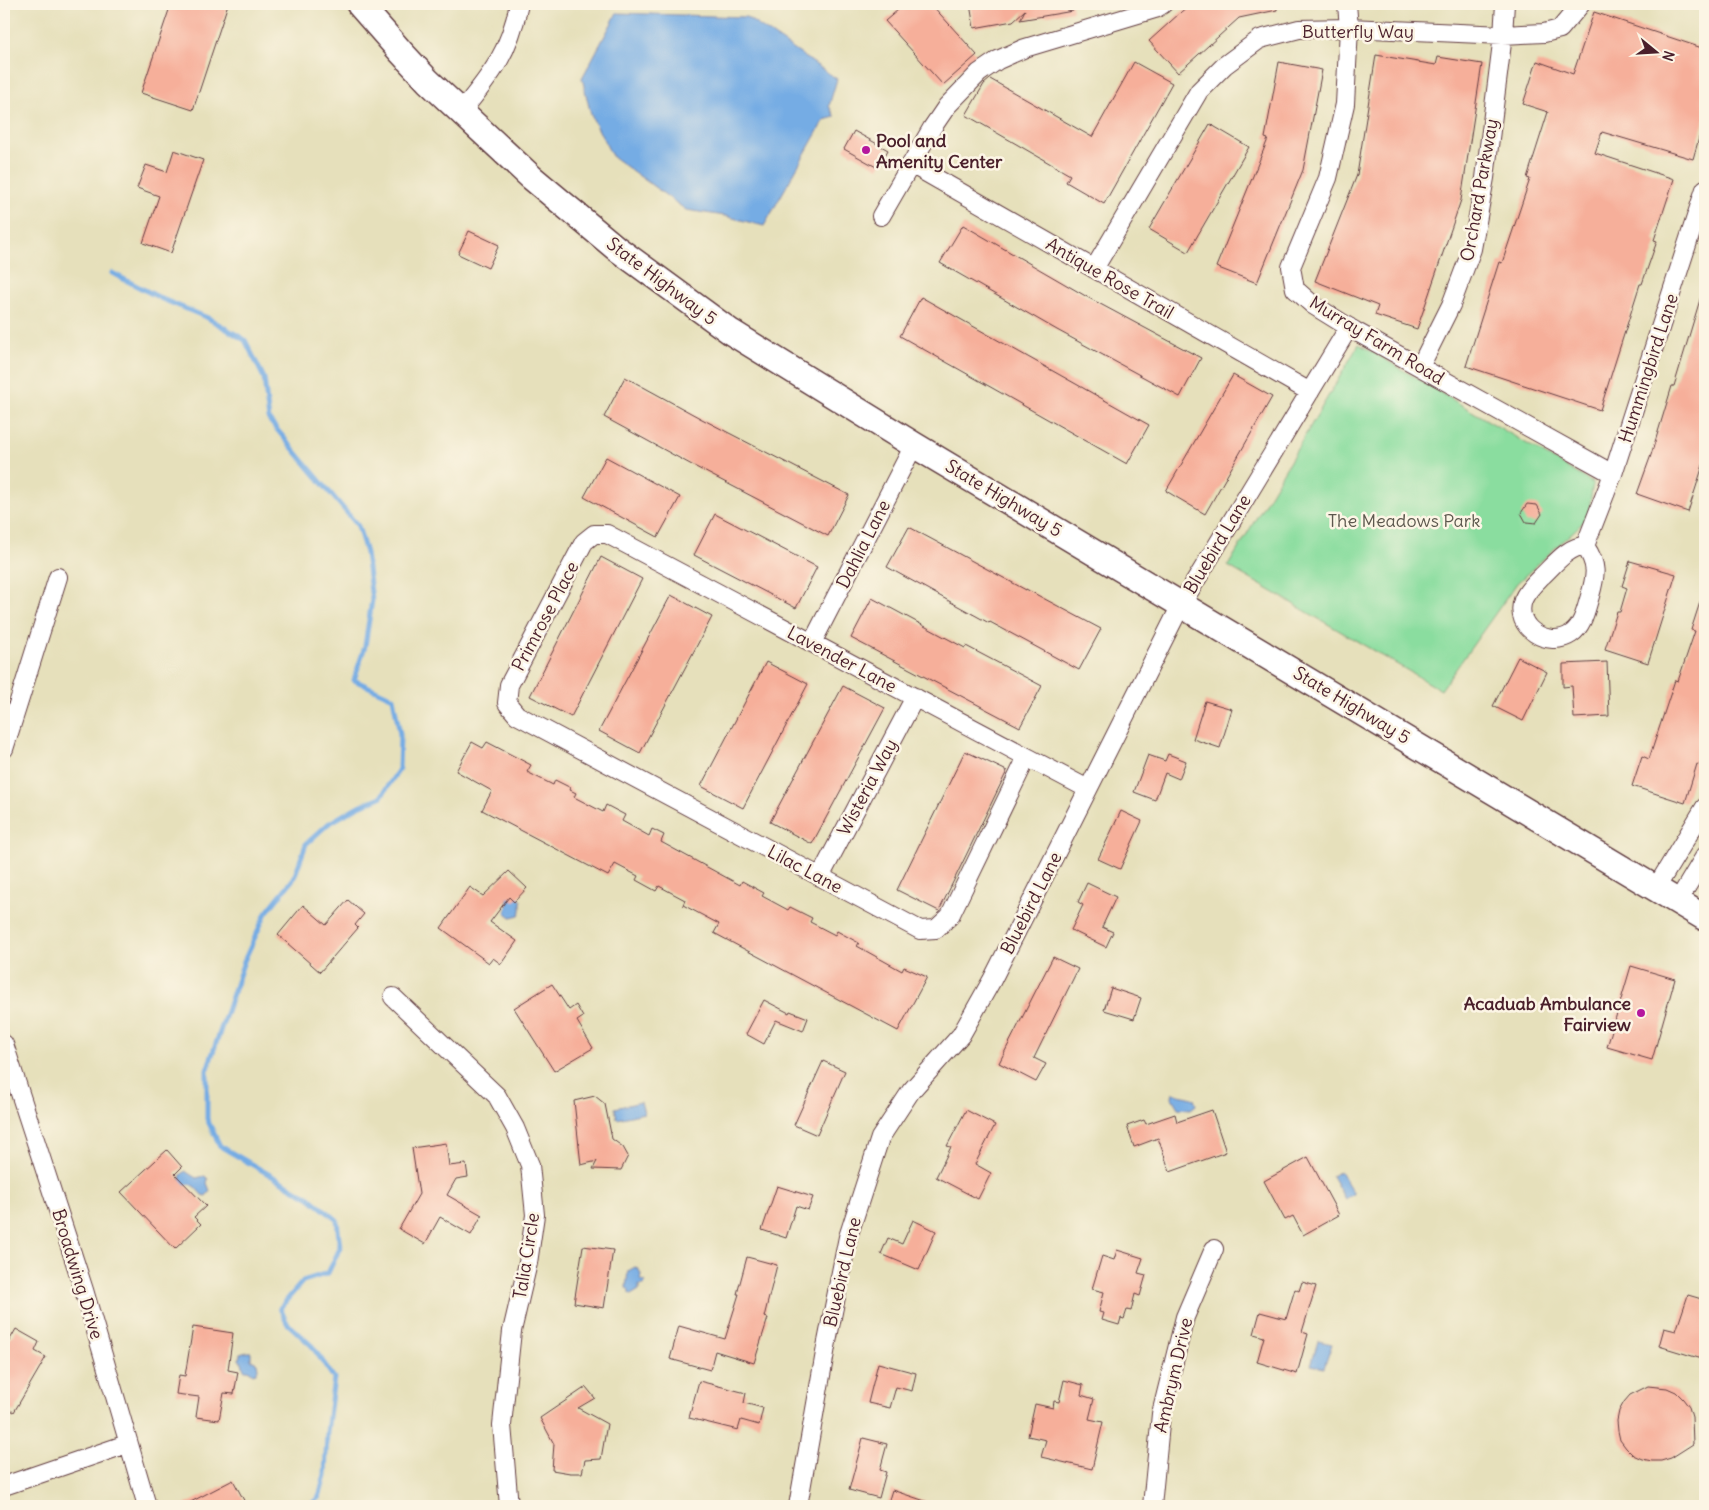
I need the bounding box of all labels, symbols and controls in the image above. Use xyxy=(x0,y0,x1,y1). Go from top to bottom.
street label: Butterfly Way xyxy=(1302,20,1414,43)
north arrow xyxy=(1632,28,1682,78)
text: N xyxy=(1658,49,1678,63)
street label: Orchard Parkway xyxy=(1455,117,1503,263)
place label: Pool and Amenity Center xyxy=(876,129,1003,173)
marker: Pool and Amenity Center xyxy=(860,144,872,156)
street label: State Highway 5 xyxy=(602,232,722,330)
street label: Antique Rose Trail xyxy=(1042,232,1178,324)
street label: Hummingbird Lane xyxy=(1613,290,1683,446)
street label: Murray Farm Road xyxy=(1305,291,1449,390)
street label: State Highway 5 xyxy=(941,454,1067,542)
street label: Bluebird Lane xyxy=(1178,490,1256,598)
street label: Dahlia Lane xyxy=(831,496,895,592)
park label: The Meadows Park xyxy=(1328,509,1480,532)
street label: Primrose Place xyxy=(506,557,584,675)
street label: Lavender Lane xyxy=(783,621,901,697)
street label: State Highway 5 xyxy=(1289,661,1415,749)
street label: Wisteria Way xyxy=(832,735,902,839)
street label: Lilac Lane xyxy=(764,840,846,898)
street label: Bluebird Lane xyxy=(995,848,1067,958)
place label: Acaduab Ambulance Fairview xyxy=(1464,992,1632,1036)
marker: Acaduab Ambulance Fairview xyxy=(1635,1007,1647,1019)
street label: Broadwing Drive xyxy=(47,1206,109,1342)
street label: Talia Circle xyxy=(508,1211,544,1301)
street label: Bluebird Lane xyxy=(818,1215,866,1329)
street label: Ambrym Drive xyxy=(1149,1315,1197,1435)

